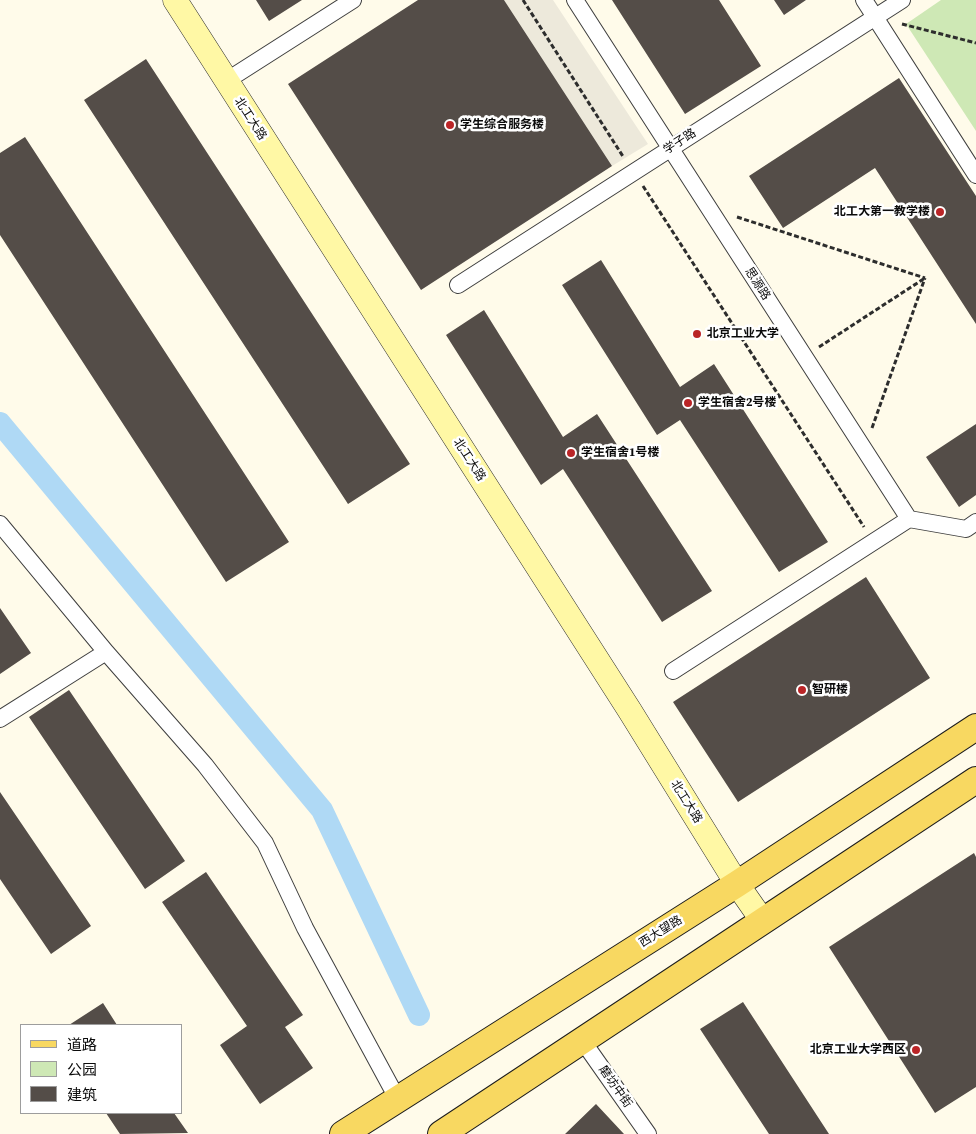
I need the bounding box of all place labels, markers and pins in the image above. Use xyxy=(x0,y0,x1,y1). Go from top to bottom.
place label: 学生综合服务楼 xyxy=(460,118,544,132)
marker: 学生综合服务楼 xyxy=(444,119,456,131)
place label: 北工大第一教学楼 xyxy=(834,205,930,219)
marker: 北工大第一教学楼 xyxy=(934,206,946,218)
place label: 北京工业大学 xyxy=(707,327,779,341)
marker: 北京工业大学 xyxy=(691,328,703,340)
place label: 学生宿舍2号楼 xyxy=(698,396,777,410)
marker: 学生宿舍2号楼 xyxy=(682,397,694,409)
place label: 学生宿舍1号楼 xyxy=(581,446,660,460)
marker: 学生宿舍1号楼 xyxy=(565,447,577,459)
place label: 智研楼 xyxy=(812,683,848,697)
marker: 智研楼 xyxy=(796,684,808,696)
place label: 北京工业大学西区 xyxy=(810,1043,906,1057)
marker: 北京工业大学西区 xyxy=(910,1044,922,1056)

